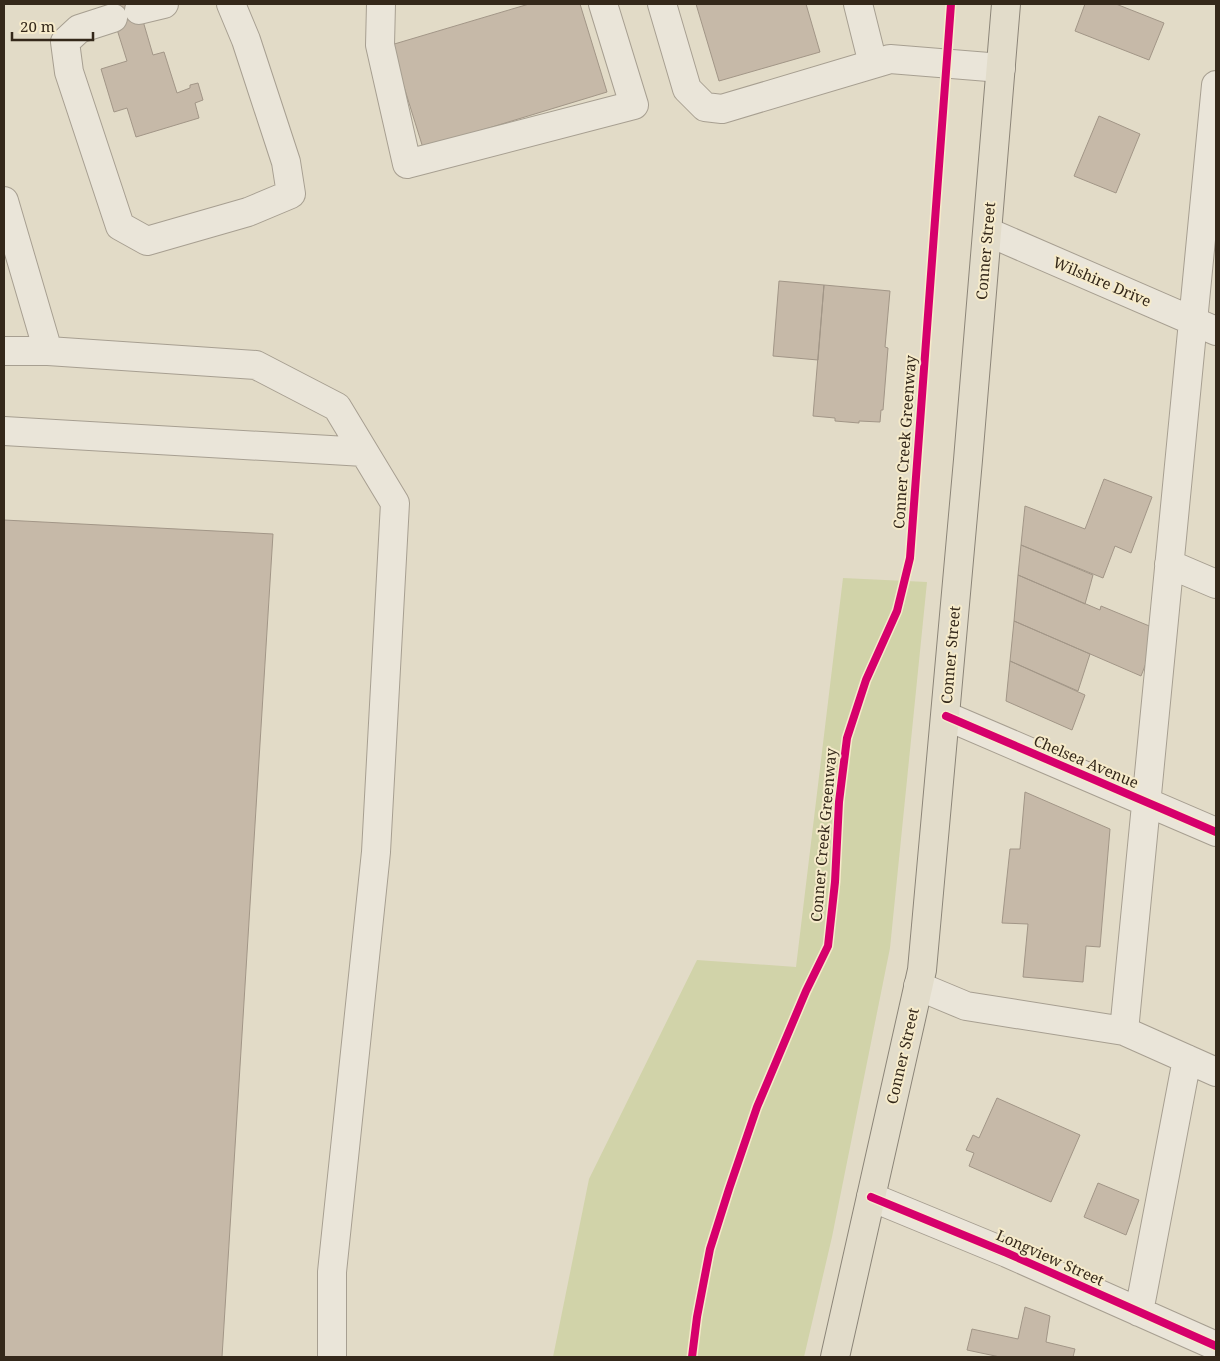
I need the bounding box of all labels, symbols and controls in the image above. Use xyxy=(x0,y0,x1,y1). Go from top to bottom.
scale bar xyxy=(12,10,94,42)
text: 20 m xyxy=(20,16,55,36)
street label: Conner Street xyxy=(971,201,999,301)
street label: Wilshire Drive xyxy=(1050,251,1154,311)
street label: Conner Creek Greenway xyxy=(888,354,920,530)
street label: Conner Street xyxy=(936,605,964,705)
street label: Chelsea Avenue xyxy=(1031,730,1142,792)
street label: Conner Creek Greenway xyxy=(805,747,841,923)
street label: Conner Street xyxy=(881,1006,923,1106)
street label: Longview Street xyxy=(993,1224,1107,1290)

